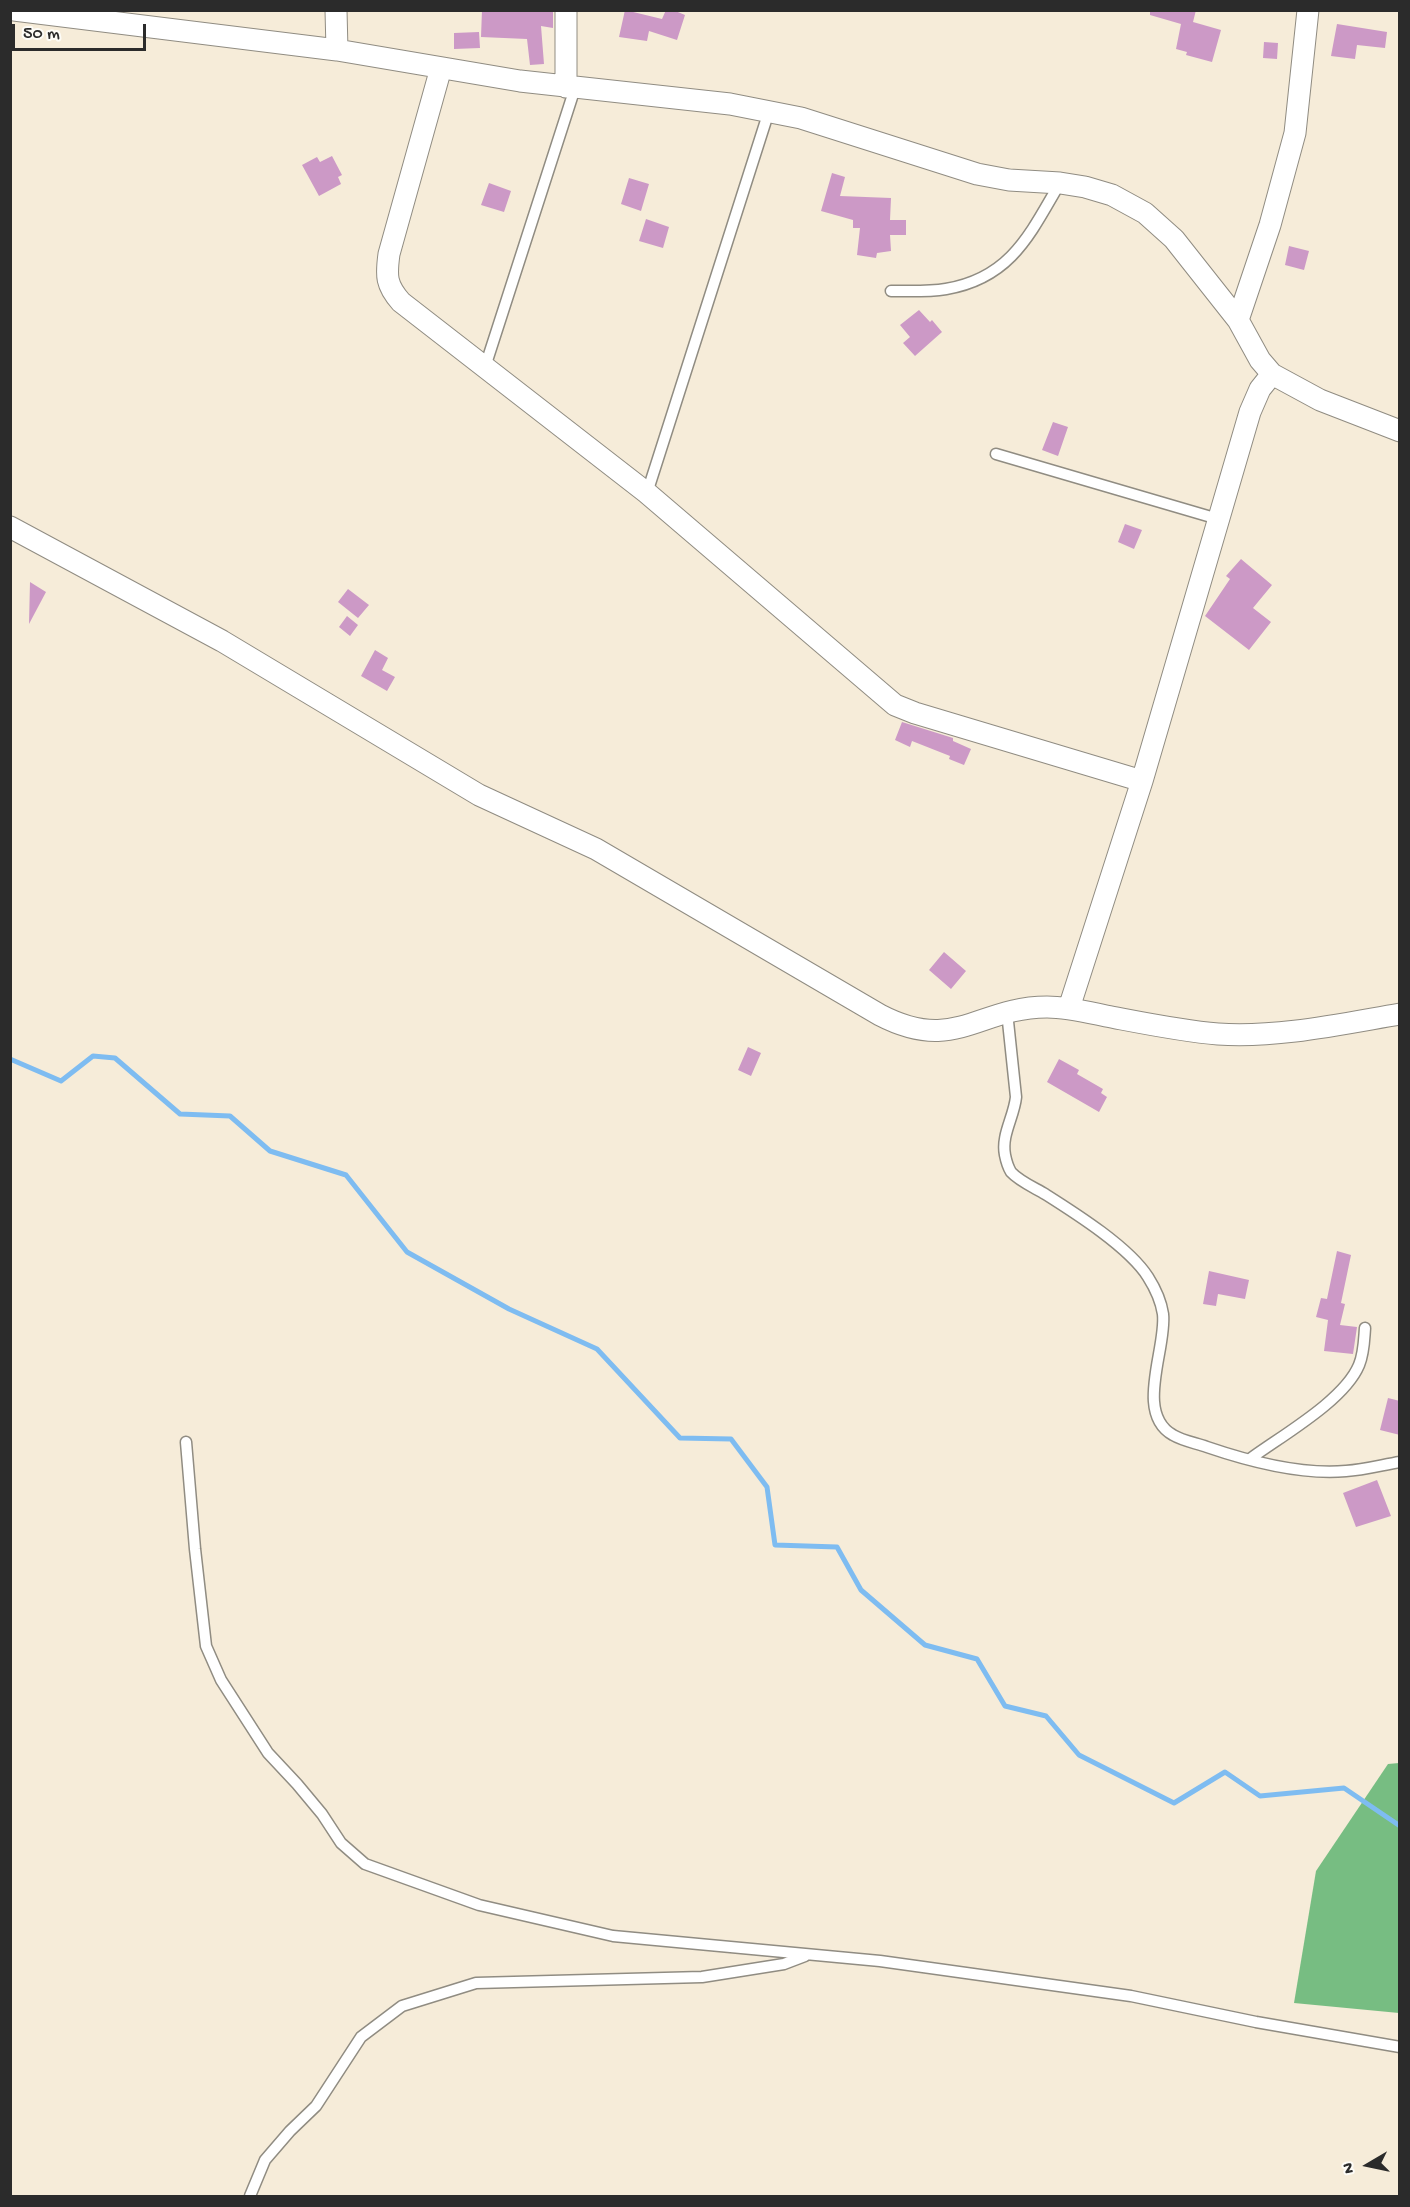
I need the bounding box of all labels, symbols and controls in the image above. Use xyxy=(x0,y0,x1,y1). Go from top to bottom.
scale bar xyxy=(15,12,148,50)
text: 50 m xyxy=(23,24,60,45)
north arrow xyxy=(1338,2135,1398,2195)
text: N xyxy=(1340,2161,1360,2175)

